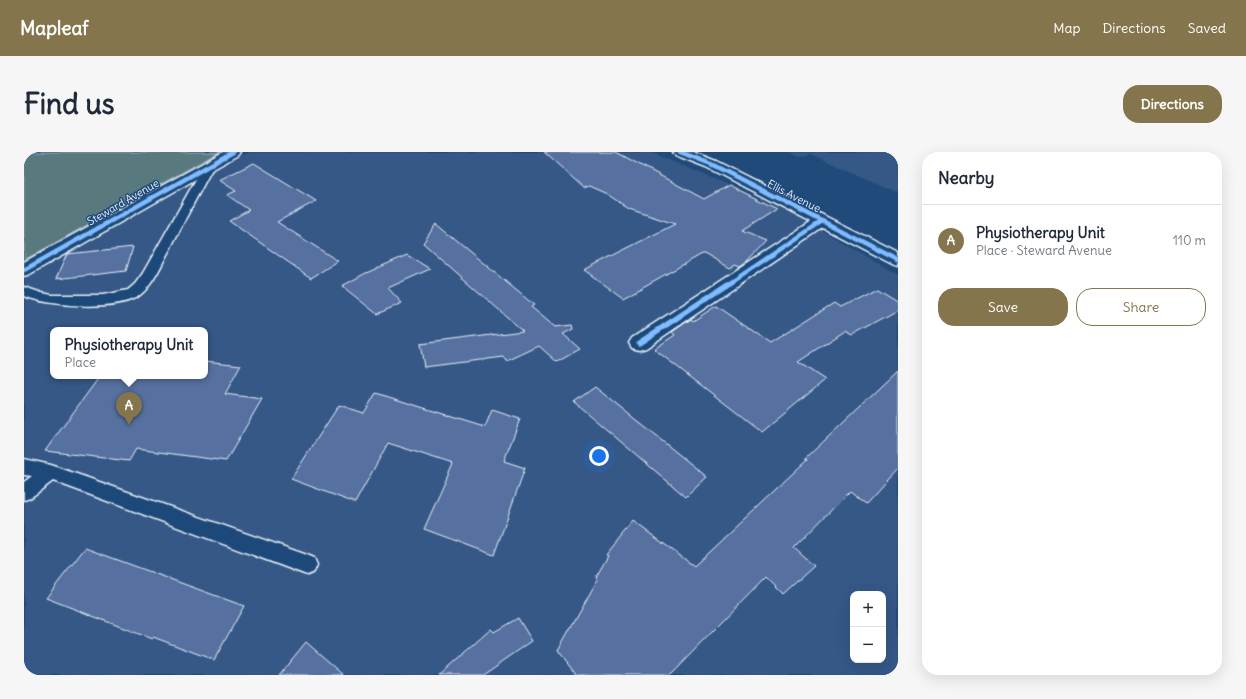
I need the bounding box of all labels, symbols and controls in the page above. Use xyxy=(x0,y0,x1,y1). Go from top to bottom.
text: Mapleaf xyxy=(20,16,89,40)
text: Map xyxy=(1053,19,1080,37)
text: Directions xyxy=(1102,19,1166,37)
text: Saved xyxy=(1188,19,1226,37)
button: Directions xyxy=(1123,85,1222,123)
text: Find us xyxy=(24,86,115,122)
text: Nearby xyxy=(938,167,994,189)
street label: Steward Avenue xyxy=(85,176,162,228)
street label: Ellis Avenue xyxy=(765,177,823,216)
text: Physiotherapy Unit xyxy=(976,223,1105,242)
text: A xyxy=(947,232,955,249)
text: 110 m xyxy=(1173,232,1206,249)
text: Place · Steward Avenue xyxy=(976,242,1112,259)
button: Save xyxy=(938,288,1068,326)
button: Share xyxy=(1076,288,1206,326)
popup xyxy=(50,327,208,379)
text: Physiotherapy Unit xyxy=(65,335,193,354)
text: Place xyxy=(65,354,96,371)
pin: A xyxy=(116,392,142,425)
your location xyxy=(589,446,609,466)
map controls xyxy=(850,591,886,663)
button: + xyxy=(850,591,886,627)
button: − xyxy=(850,627,886,663)

